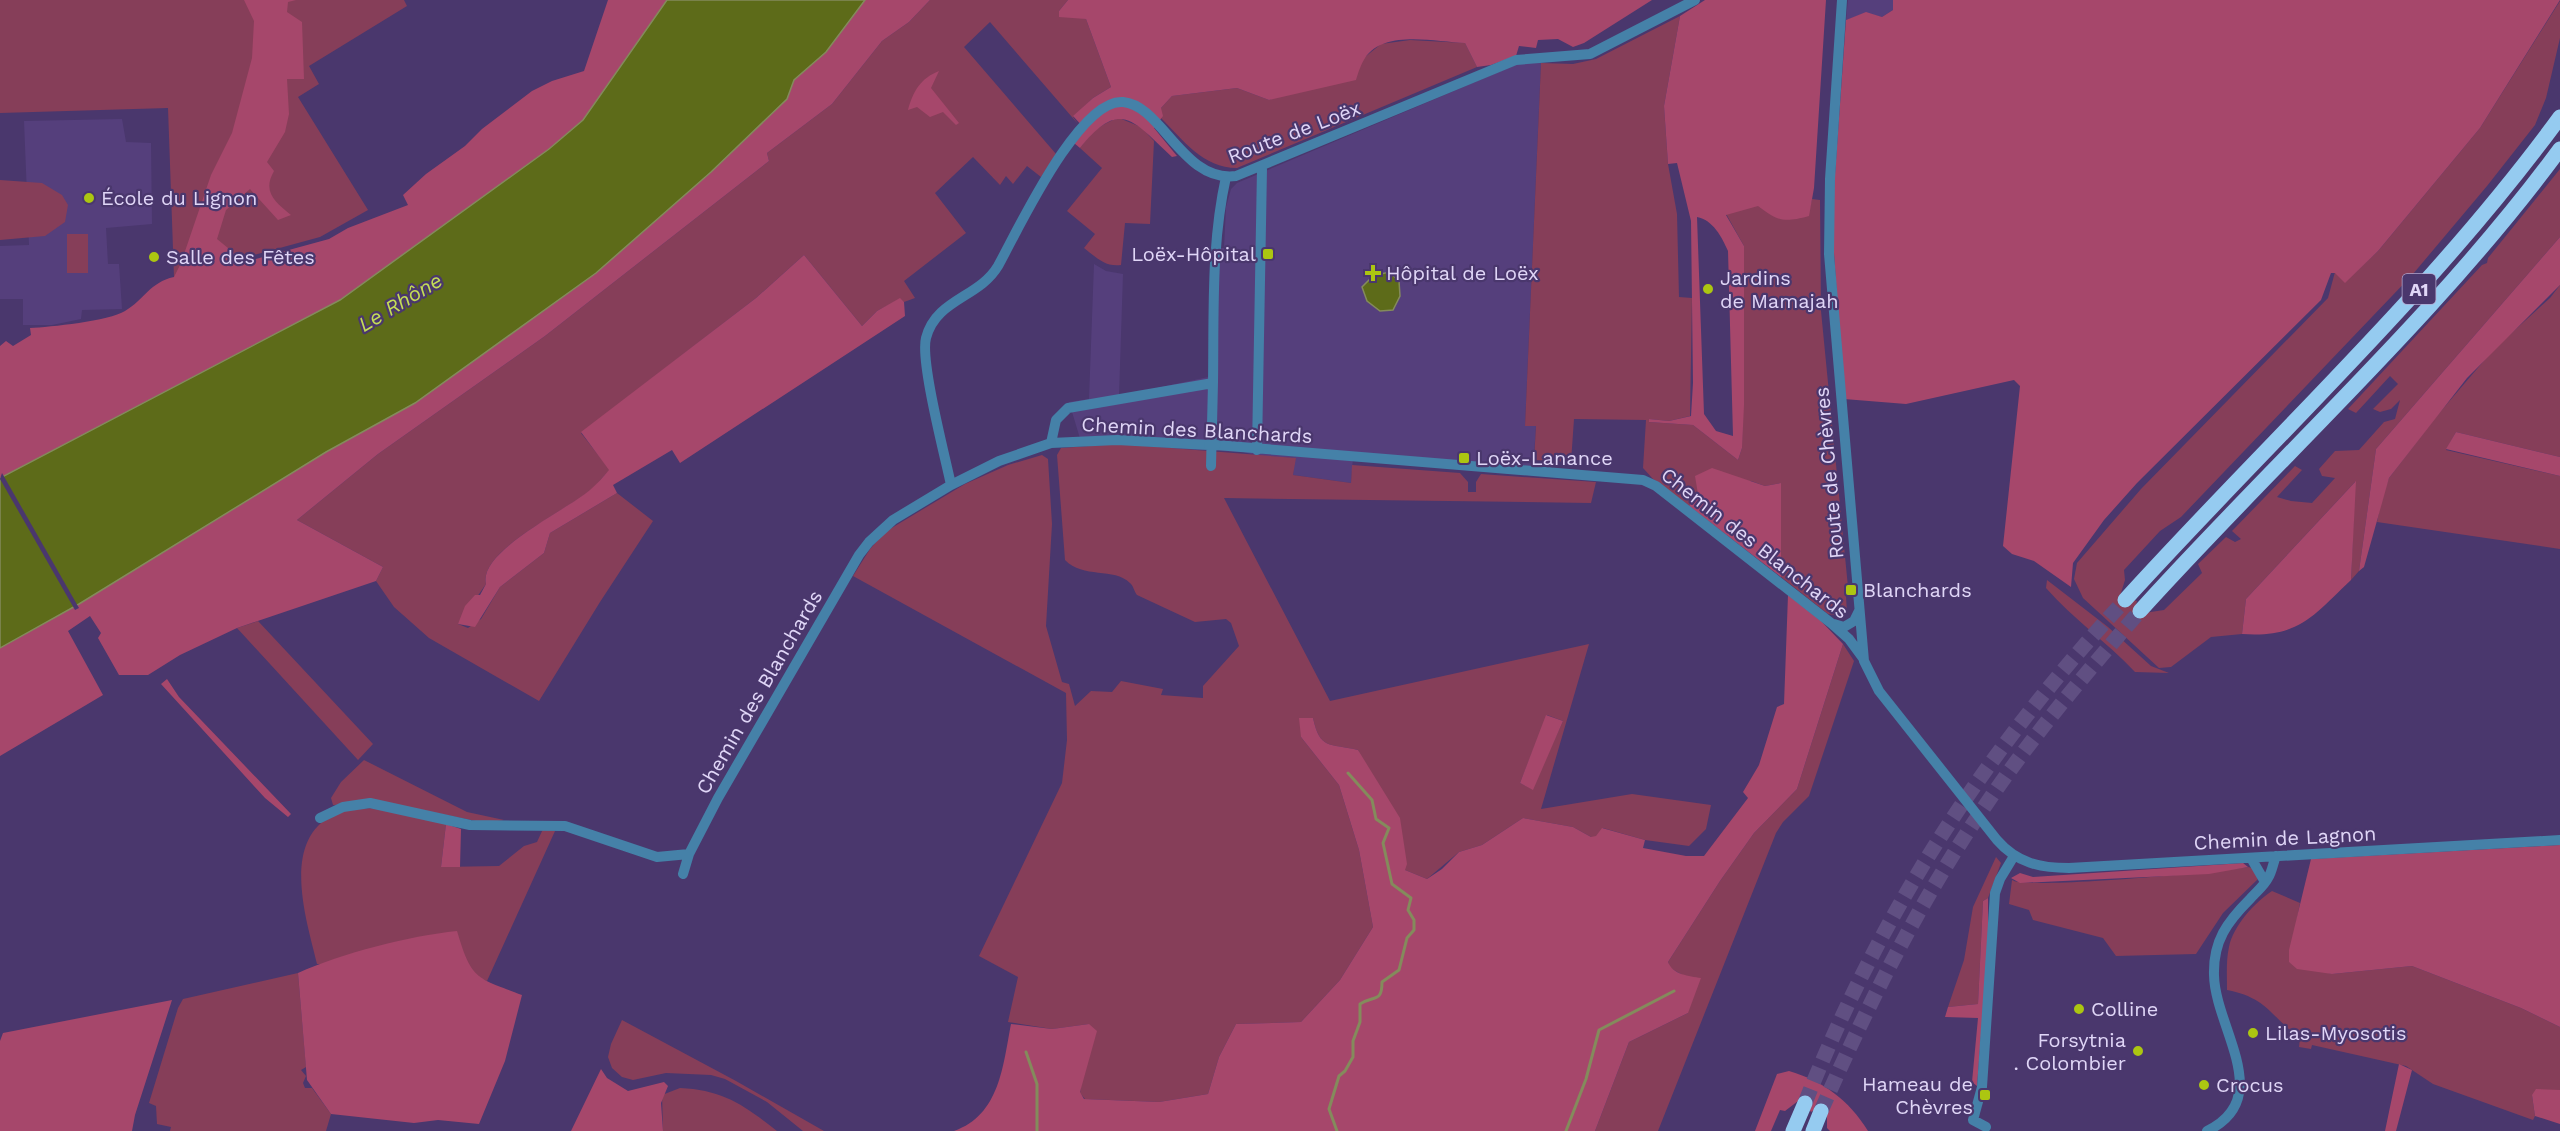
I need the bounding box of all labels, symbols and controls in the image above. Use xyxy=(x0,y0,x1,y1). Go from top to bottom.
street label: Route de Loëx xyxy=(1224,96,1364,168)
place label: École du Lignon xyxy=(101,186,257,210)
marker: École du Lignon xyxy=(82,191,96,205)
place label: Loëx-Hôpital xyxy=(1131,242,1256,266)
place label: Salle des Fêtes xyxy=(166,245,315,269)
marker: Loëx-Hôpital xyxy=(1261,247,1275,261)
marker: Salle des Fêtes xyxy=(147,250,161,264)
place label: Hôpital de Loëx xyxy=(1386,261,1539,285)
marker: Hôpital de Loëx xyxy=(1364,264,1382,282)
place label: Jardins de Mamajah xyxy=(1720,266,1839,313)
water label: Le Rhône xyxy=(353,267,447,337)
road number: A1 xyxy=(2402,274,2436,304)
marker: Jardins de Mamajah xyxy=(1701,282,1715,296)
street label: Route de Chèvres xyxy=(1810,386,1848,560)
street label: Chemin des Blanchards xyxy=(1081,412,1313,448)
place label: Loëx-Lanance xyxy=(1476,446,1613,470)
marker: Loëx-Lanance xyxy=(1457,451,1471,465)
street label: Chemin des Blanchards xyxy=(1656,462,1854,624)
place label: Blanchards xyxy=(1863,578,1972,602)
marker: Blanchards xyxy=(1844,583,1858,597)
street label: Chemin des Blanchards xyxy=(691,586,827,798)
street label: Chemin de Lagnon xyxy=(2193,821,2377,855)
place label: Colline xyxy=(2091,997,2158,1021)
marker: Colline xyxy=(2072,1002,2086,1016)
place label: Lilas-Myosotis xyxy=(2265,1021,2406,1045)
marker: Lilas-Myosotis xyxy=(2246,1026,2260,1040)
place label: Forsytnia . Colombier xyxy=(2013,1028,2126,1075)
marker: Forsytnia . Colombier xyxy=(2131,1044,2145,1058)
place label: Hameau de Chèvres xyxy=(1862,1072,1973,1119)
place label: Crocus xyxy=(2216,1073,2284,1097)
marker: Crocus xyxy=(2197,1078,2211,1092)
marker: Hameau de Chèvres xyxy=(1978,1088,1992,1102)

